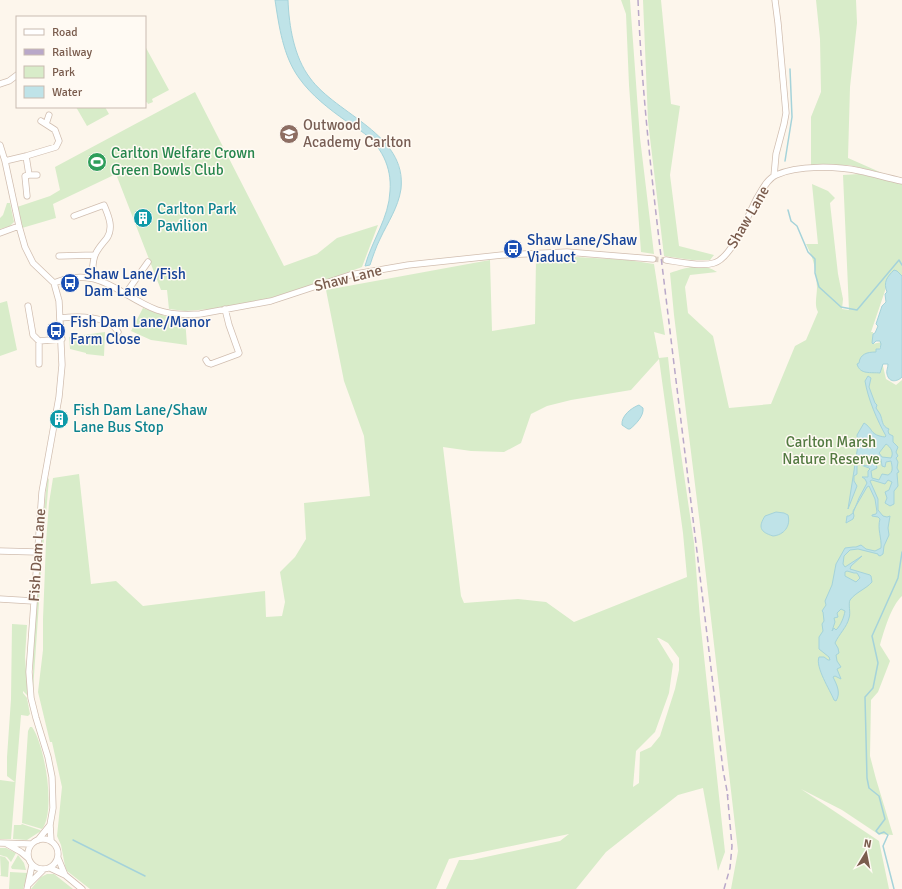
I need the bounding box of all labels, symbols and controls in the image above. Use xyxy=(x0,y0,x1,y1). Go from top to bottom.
legend xyxy=(16,16,146,108)
text: Road xyxy=(52,25,78,40)
text: Railway xyxy=(52,45,92,60)
text: Park xyxy=(52,65,75,80)
text: Water xyxy=(52,85,83,100)
place label: Outwood Academy Carlton xyxy=(303,116,411,151)
school or university icon: Outwood Academy Carlton xyxy=(278,123,300,145)
place label: Carlton Welfare Crown Green Bowls Club xyxy=(111,144,255,179)
sports icon: Carlton Welfare Crown Green Bowls Club xyxy=(86,151,108,173)
street label: Shaw Lane xyxy=(723,183,773,251)
place label: Carlton Park Pavilion xyxy=(157,200,237,235)
building icon: Carlton Park Pavilion xyxy=(132,207,154,229)
place label: Shaw Lane/Shaw Viaduct xyxy=(527,231,637,266)
bus stop icon: Shaw Lane/Shaw Viaduct xyxy=(502,238,524,260)
street label: Shaw Lane xyxy=(312,261,384,295)
place label: Shaw Lane/Fish Dam Lane xyxy=(84,265,186,300)
bus stop icon: Shaw Lane/Fish Dam Lane xyxy=(59,272,81,294)
place label: Fish Dam Lane/Manor Farm Close xyxy=(70,313,211,348)
bus stop icon: Fish Dam Lane/Manor Farm Close xyxy=(45,320,67,342)
place label: Fish Dam Lane/Shaw Lane Bus Stop xyxy=(73,401,208,436)
building icon: Fish Dam Lane/Shaw Lane Bus Stop xyxy=(48,408,70,430)
park label: Carlton Marsh Nature Reserve xyxy=(782,433,880,468)
street label: Fish Dam Lane xyxy=(25,508,49,602)
north arrow xyxy=(846,833,886,873)
text: N xyxy=(863,837,873,851)

